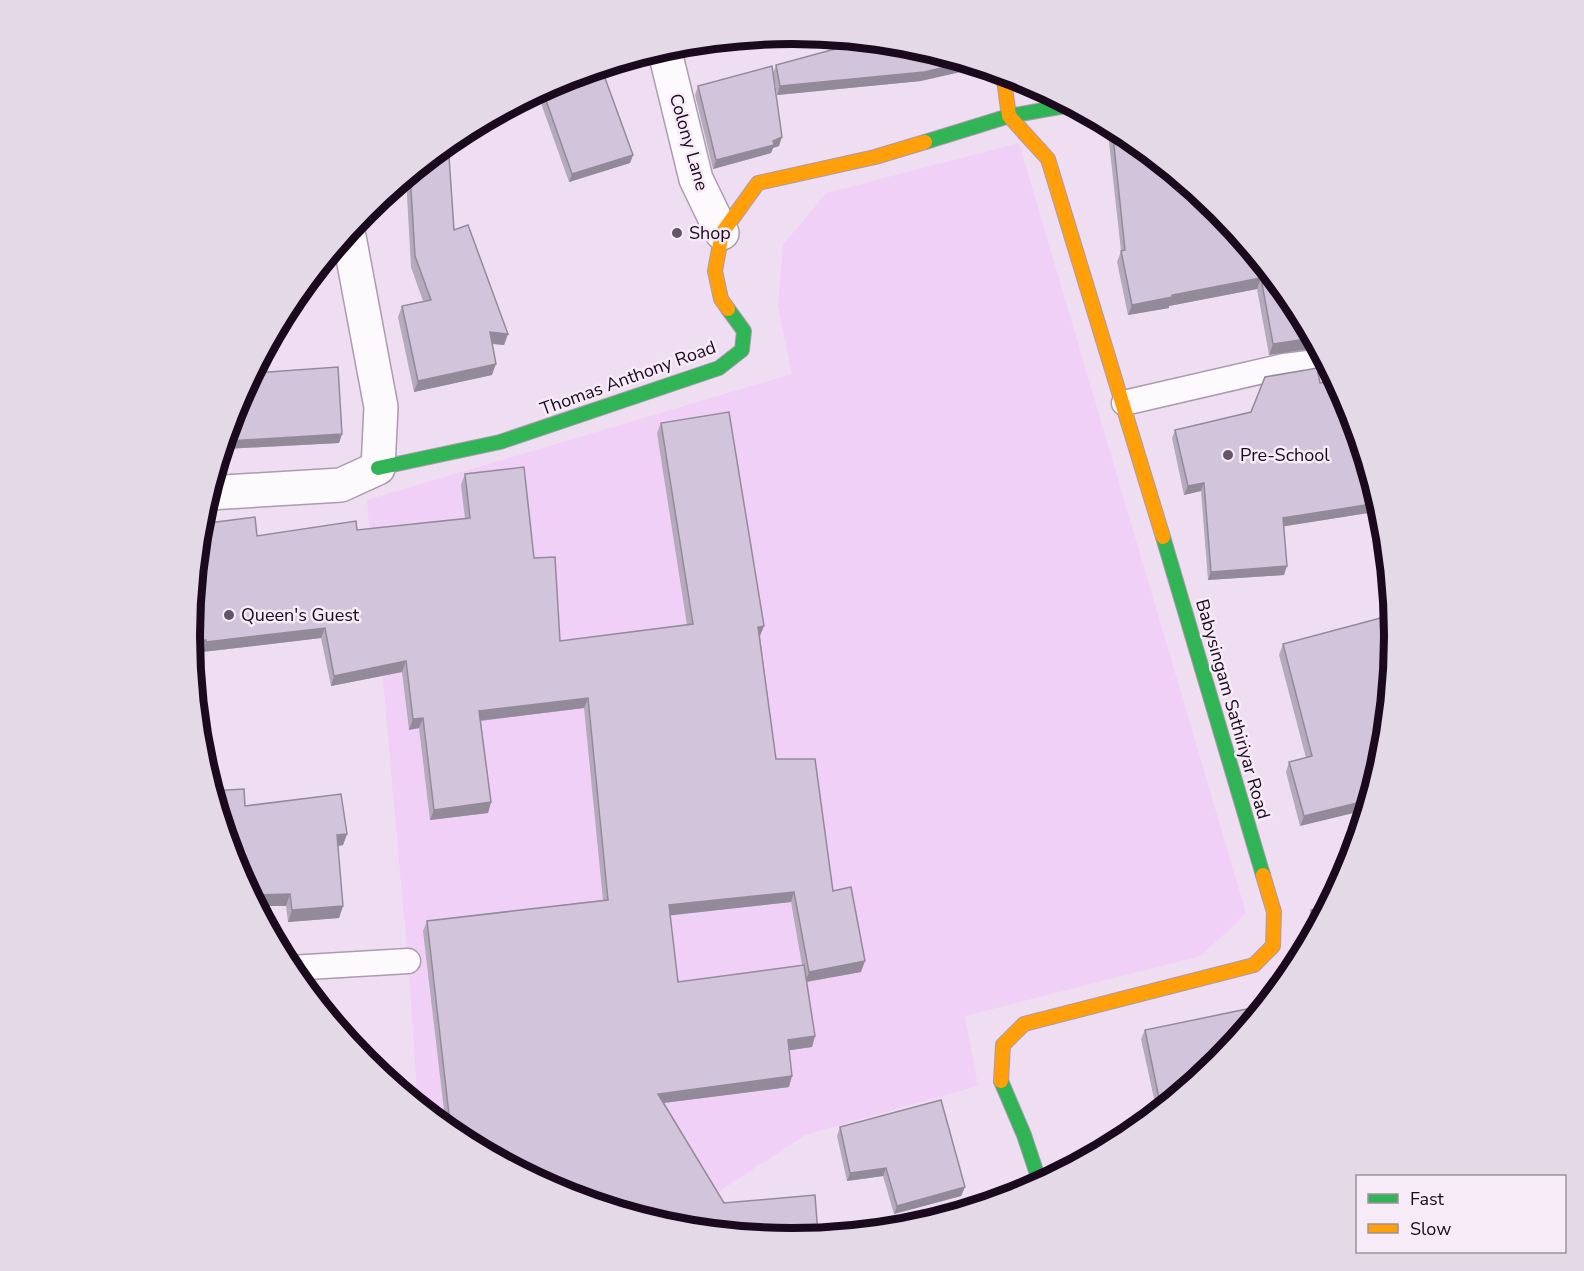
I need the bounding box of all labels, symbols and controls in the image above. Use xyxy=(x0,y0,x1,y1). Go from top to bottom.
street label: Colony Lane xyxy=(664,91,714,193)
place label: Shop xyxy=(689,221,731,245)
marker: Shop xyxy=(670,226,684,240)
street label: Thomas Anthony Road xyxy=(537,335,719,421)
place label: Pre-School xyxy=(1240,443,1330,467)
marker: Pre-School xyxy=(1221,448,1235,462)
street label: Babysingam Sathiriyar Road xyxy=(1190,596,1276,822)
place label: Queen's Guest xyxy=(241,603,360,627)
marker: Queen's Guest xyxy=(222,608,236,622)
legend xyxy=(1356,1175,1566,1253)
text: Fast xyxy=(1410,1187,1445,1211)
text: Slow xyxy=(1410,1217,1451,1241)

